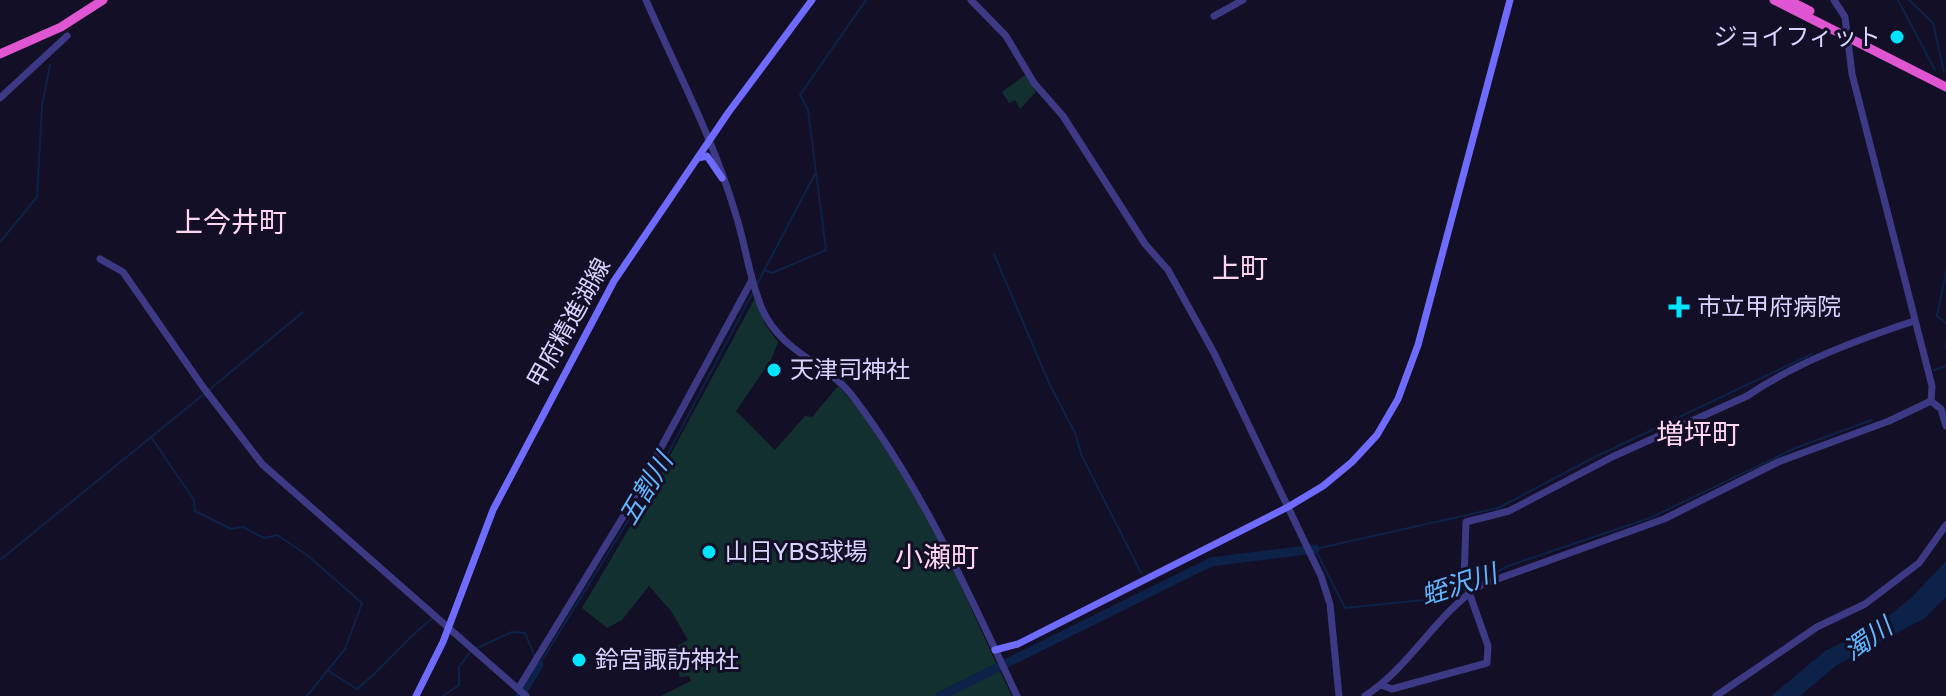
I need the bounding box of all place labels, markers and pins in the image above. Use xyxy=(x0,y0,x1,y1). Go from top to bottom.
place label: ジョイフィット xyxy=(1713,23,1881,51)
marker: ジョイフィット xyxy=(1888,28,1906,46)
place label: 市立甲府病院 xyxy=(1697,293,1841,321)
marker: 市立甲府病院 xyxy=(1668,296,1690,318)
place label: 天津司神社 xyxy=(790,356,910,384)
marker: 天津司神社 xyxy=(765,361,783,379)
place label: 山日YBS球場 xyxy=(725,538,868,566)
marker: 山日YBS球場 xyxy=(700,543,718,561)
place label: 鈴宮諏訪神社 xyxy=(595,646,739,674)
marker: 鈴宮諏訪神社 xyxy=(570,651,588,669)

